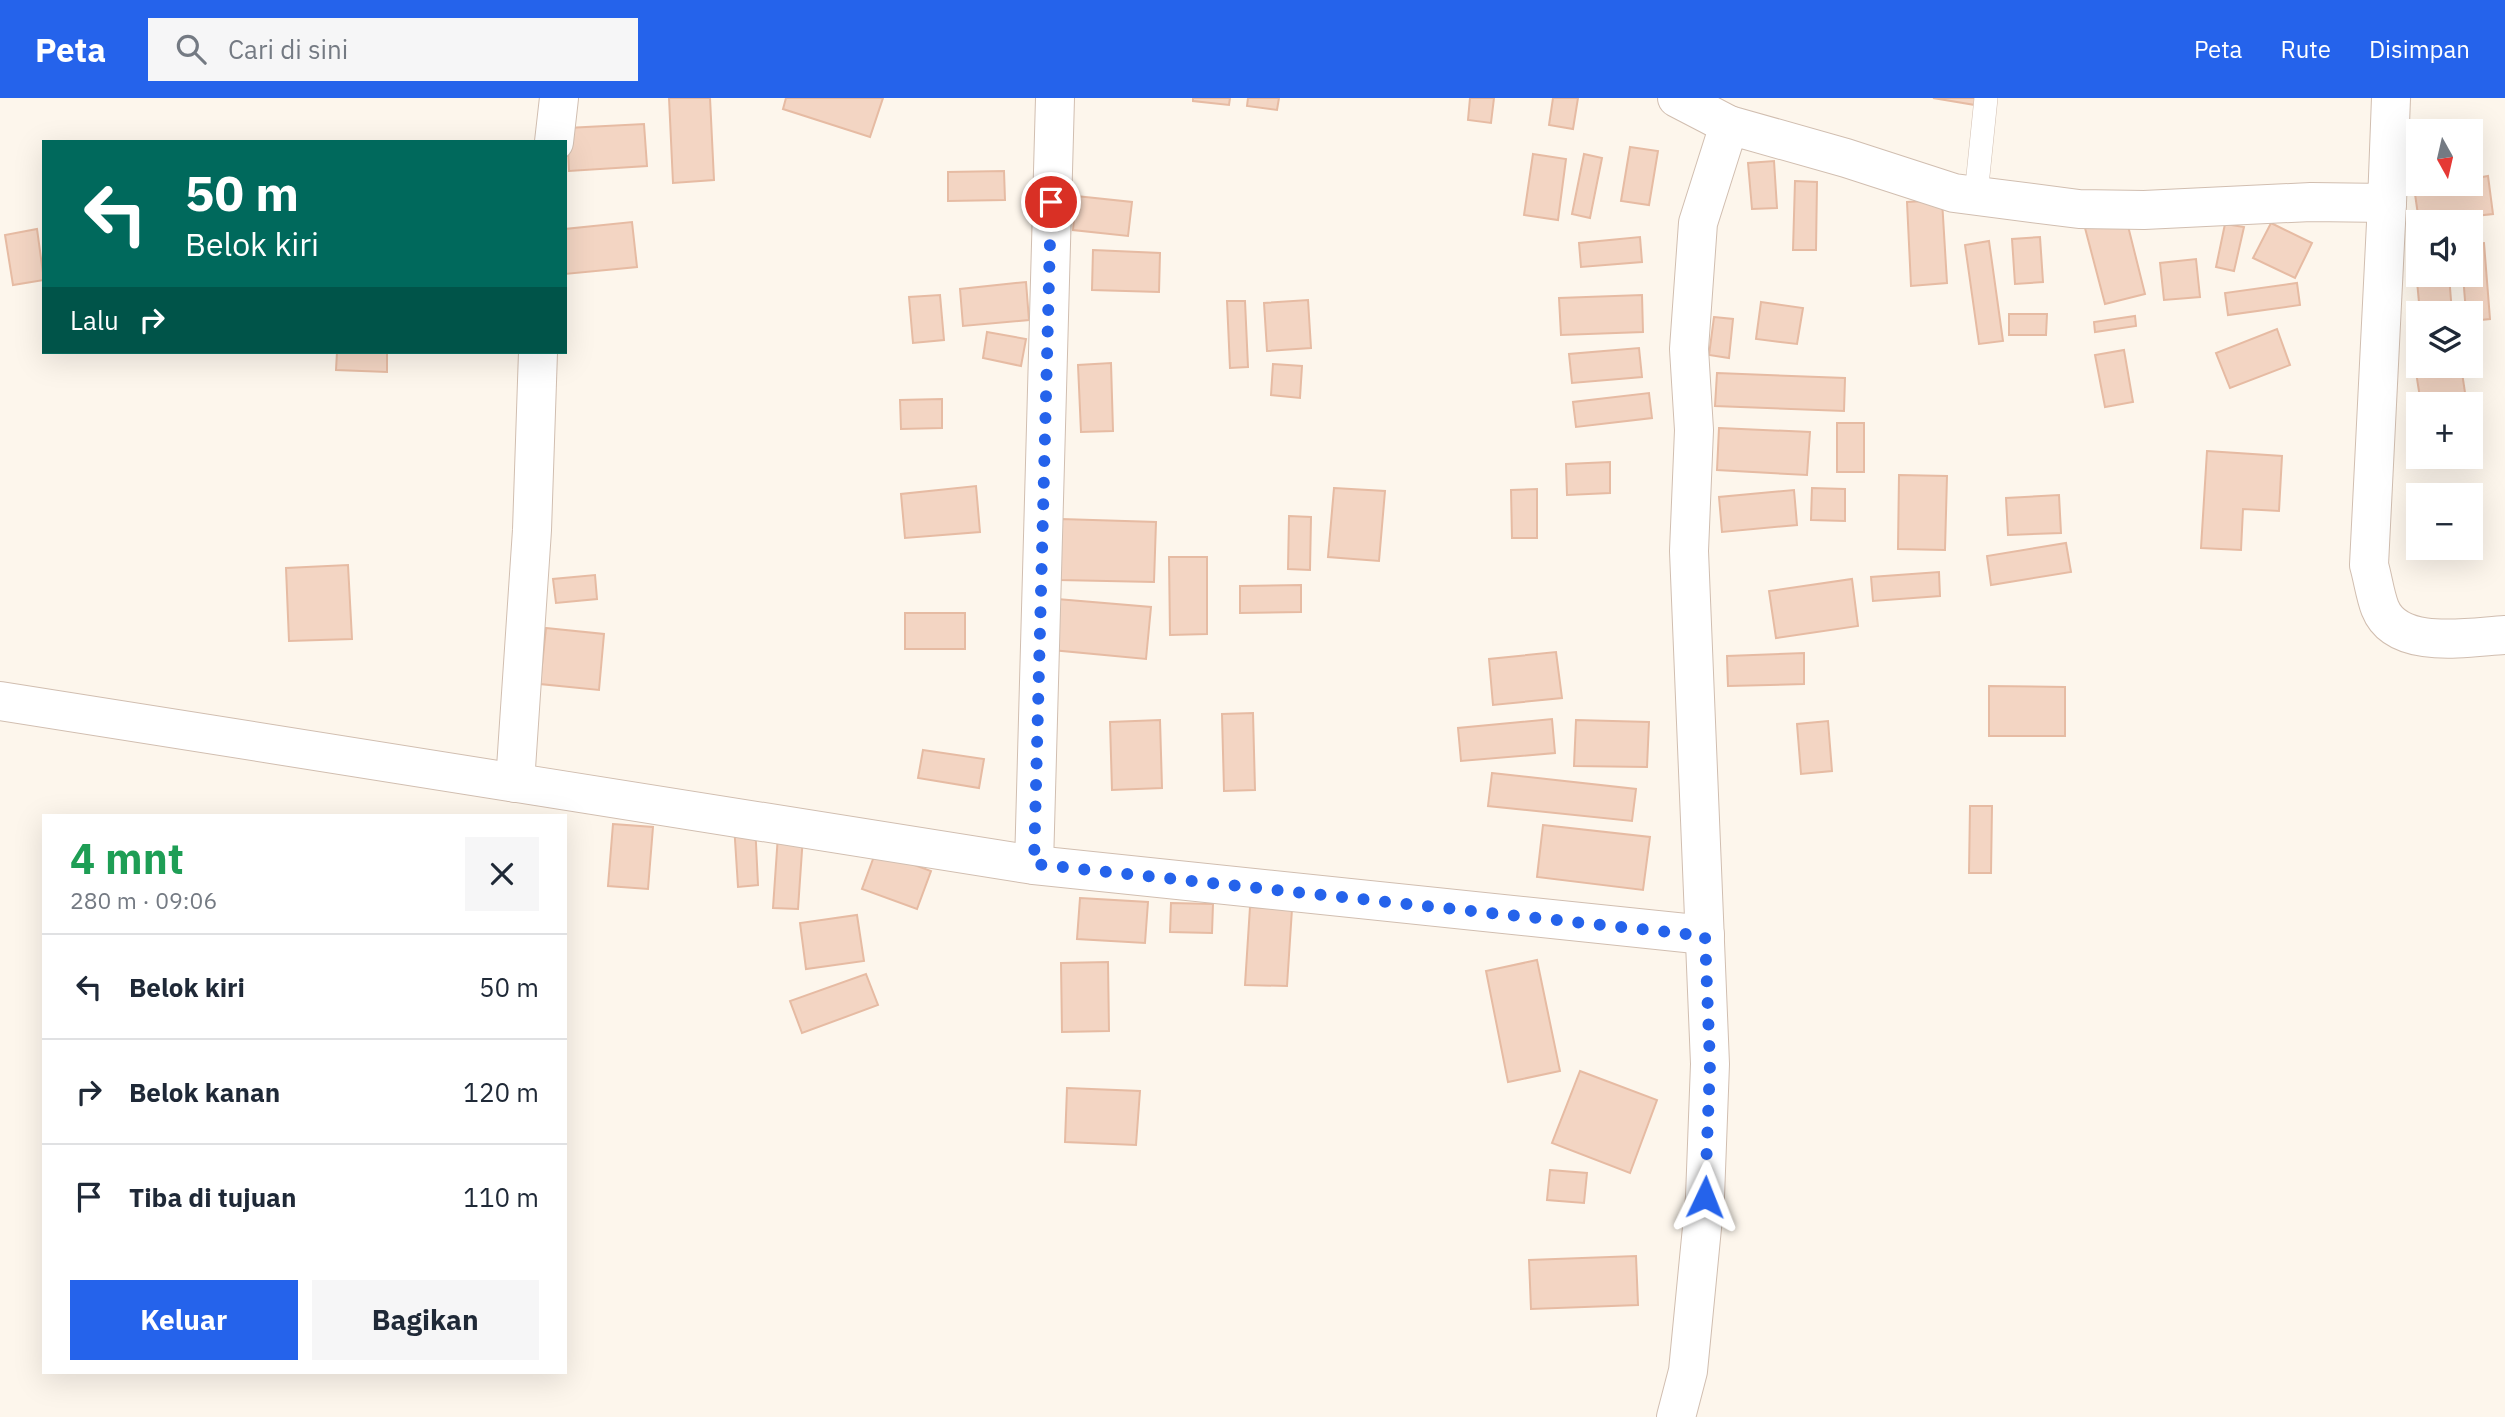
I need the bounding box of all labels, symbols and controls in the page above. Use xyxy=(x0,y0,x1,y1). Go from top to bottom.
search box xyxy=(148,18,638,81)
text: Peta xyxy=(35,28,106,71)
icon: search xyxy=(172,30,210,68)
text: Cari di sini xyxy=(228,32,348,66)
text: Peta xyxy=(2194,33,2242,65)
text: Rute xyxy=(2280,33,2331,65)
text: Disimpan xyxy=(2369,33,2470,65)
north arrow xyxy=(2406,119,2483,196)
map controls xyxy=(2406,119,2483,560)
text: 50 m xyxy=(185,161,299,224)
icon: left xyxy=(70,168,161,259)
pin xyxy=(1021,172,1081,232)
icon: arrive xyxy=(1032,183,1070,221)
button: sound xyxy=(2406,210,2483,287)
text: Belok kiri xyxy=(185,223,319,265)
icon: right xyxy=(133,301,171,339)
button: layers xyxy=(2406,301,2483,378)
text: Lalu xyxy=(70,303,119,337)
button: + xyxy=(2406,392,2483,469)
button: − xyxy=(2406,483,2483,560)
text: 4 mnt xyxy=(70,831,184,886)
button: close xyxy=(465,837,539,911)
text: 280 m · 09:06 xyxy=(70,885,217,915)
icon: left xyxy=(70,968,108,1006)
text: Belok kiri xyxy=(129,970,245,1004)
text: 50 m xyxy=(479,970,539,1004)
icon: right xyxy=(70,1073,108,1111)
text: Belok kanan xyxy=(129,1075,280,1109)
text: 120 m xyxy=(463,1075,539,1109)
position arrow xyxy=(1668,1160,1742,1234)
icon: arrive xyxy=(70,1178,108,1216)
text: Tiba di tujuan xyxy=(129,1180,296,1214)
text: 110 m xyxy=(463,1180,539,1214)
button: Keluar xyxy=(70,1280,298,1360)
button: Bagikan xyxy=(312,1280,539,1360)

